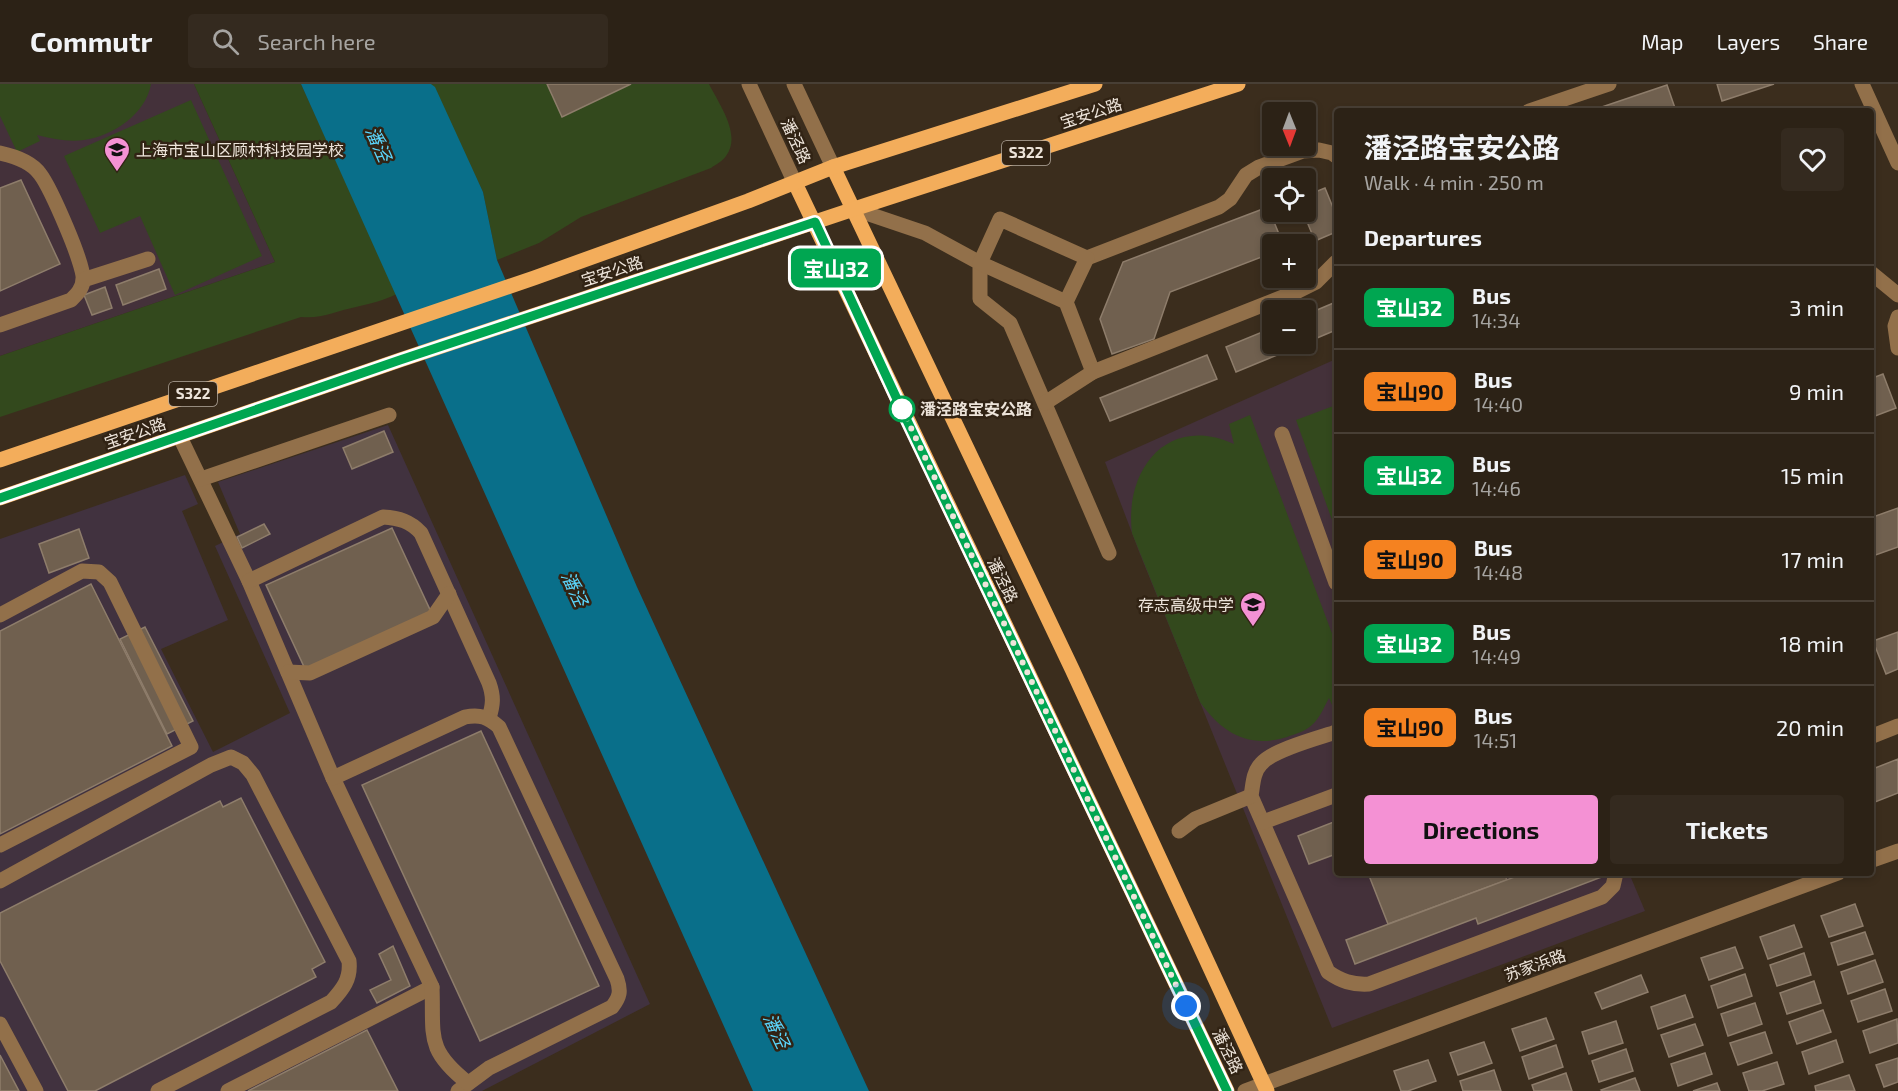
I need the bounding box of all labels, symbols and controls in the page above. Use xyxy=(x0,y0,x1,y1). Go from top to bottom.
search box xyxy=(188,14,608,68)
text: Commutr xyxy=(30,24,152,58)
icon: search xyxy=(209,25,242,58)
text: Search here xyxy=(257,28,376,54)
text: Map xyxy=(1641,29,1683,54)
text: Layers xyxy=(1716,29,1780,54)
text: Share xyxy=(1813,29,1868,54)
street label: 宝安公路 xyxy=(1057,94,1124,131)
north arrow xyxy=(1262,102,1316,156)
map controls xyxy=(1262,102,1316,354)
street label: 潘泾路 xyxy=(778,115,815,167)
water label: 潘泾 xyxy=(362,123,397,166)
button: heart xyxy=(1781,128,1844,191)
text: 潘泾路宝安公路 xyxy=(1364,130,1560,164)
school or university icon: 上海市宝山区顾村科技园学校 xyxy=(102,135,132,173)
place label: 上海市宝山区顾村科技园学校 xyxy=(136,140,344,159)
road number: S322 xyxy=(1002,141,1050,165)
button: locate xyxy=(1262,168,1316,222)
text: Walk · 4 min · 250 m xyxy=(1364,170,1544,194)
text: Departures xyxy=(1364,224,1482,250)
button: + xyxy=(1262,234,1316,288)
line badge: 宝山32 xyxy=(794,248,878,288)
street label: 宝安公路 xyxy=(578,252,645,289)
text: 宝山32 xyxy=(803,256,869,281)
text: Bus xyxy=(1472,282,1511,308)
text: 3 min xyxy=(1789,294,1844,320)
text: 宝山32 xyxy=(1376,295,1442,320)
button: − xyxy=(1262,300,1316,354)
text: 14:34 xyxy=(1472,308,1521,332)
text: Bus xyxy=(1474,366,1512,392)
text: 9 min xyxy=(1789,378,1844,404)
text: 宝山90 xyxy=(1376,379,1444,404)
road number: S322 xyxy=(169,382,217,406)
text: 14:40 xyxy=(1474,392,1523,416)
marker: 潘泾路宝安公路 xyxy=(889,396,915,422)
place label: 潘泾路宝安公路 xyxy=(920,399,1032,418)
street label: 宝安公路 xyxy=(101,413,168,452)
text: Bus xyxy=(1472,450,1511,476)
text: 15 min xyxy=(1781,462,1844,488)
text: 宝山32 xyxy=(1376,463,1442,488)
text: 14:46 xyxy=(1472,476,1521,500)
text: Bus xyxy=(1474,534,1512,560)
text: 17 min xyxy=(1782,546,1844,572)
text: 宝山90 xyxy=(1376,547,1444,572)
street label: 潘泾路 xyxy=(984,554,1023,606)
text: 14:48 xyxy=(1474,560,1523,584)
water label: 潘泾 xyxy=(557,568,593,611)
school or university icon: 存志高级中学 xyxy=(1238,590,1268,628)
place label: 存志高级中学 xyxy=(1138,595,1234,614)
text: Bus xyxy=(1472,618,1511,644)
text: 18 min xyxy=(1779,630,1844,656)
text: 宝山32 xyxy=(1376,631,1442,656)
text: 14:49 xyxy=(1472,644,1521,668)
text: Bus xyxy=(1474,702,1512,728)
text: 20 min xyxy=(1776,714,1844,740)
text: 宝山90 xyxy=(1376,715,1444,740)
text: 14:51 xyxy=(1474,728,1517,752)
button: Directions xyxy=(1364,795,1598,864)
button: Tickets xyxy=(1610,795,1844,864)
street label: 苏家浜路 xyxy=(1502,945,1568,984)
your location xyxy=(1171,991,1201,1021)
water label: 潘泾 xyxy=(759,1010,795,1053)
street label: 潘泾路 xyxy=(1209,1025,1248,1077)

